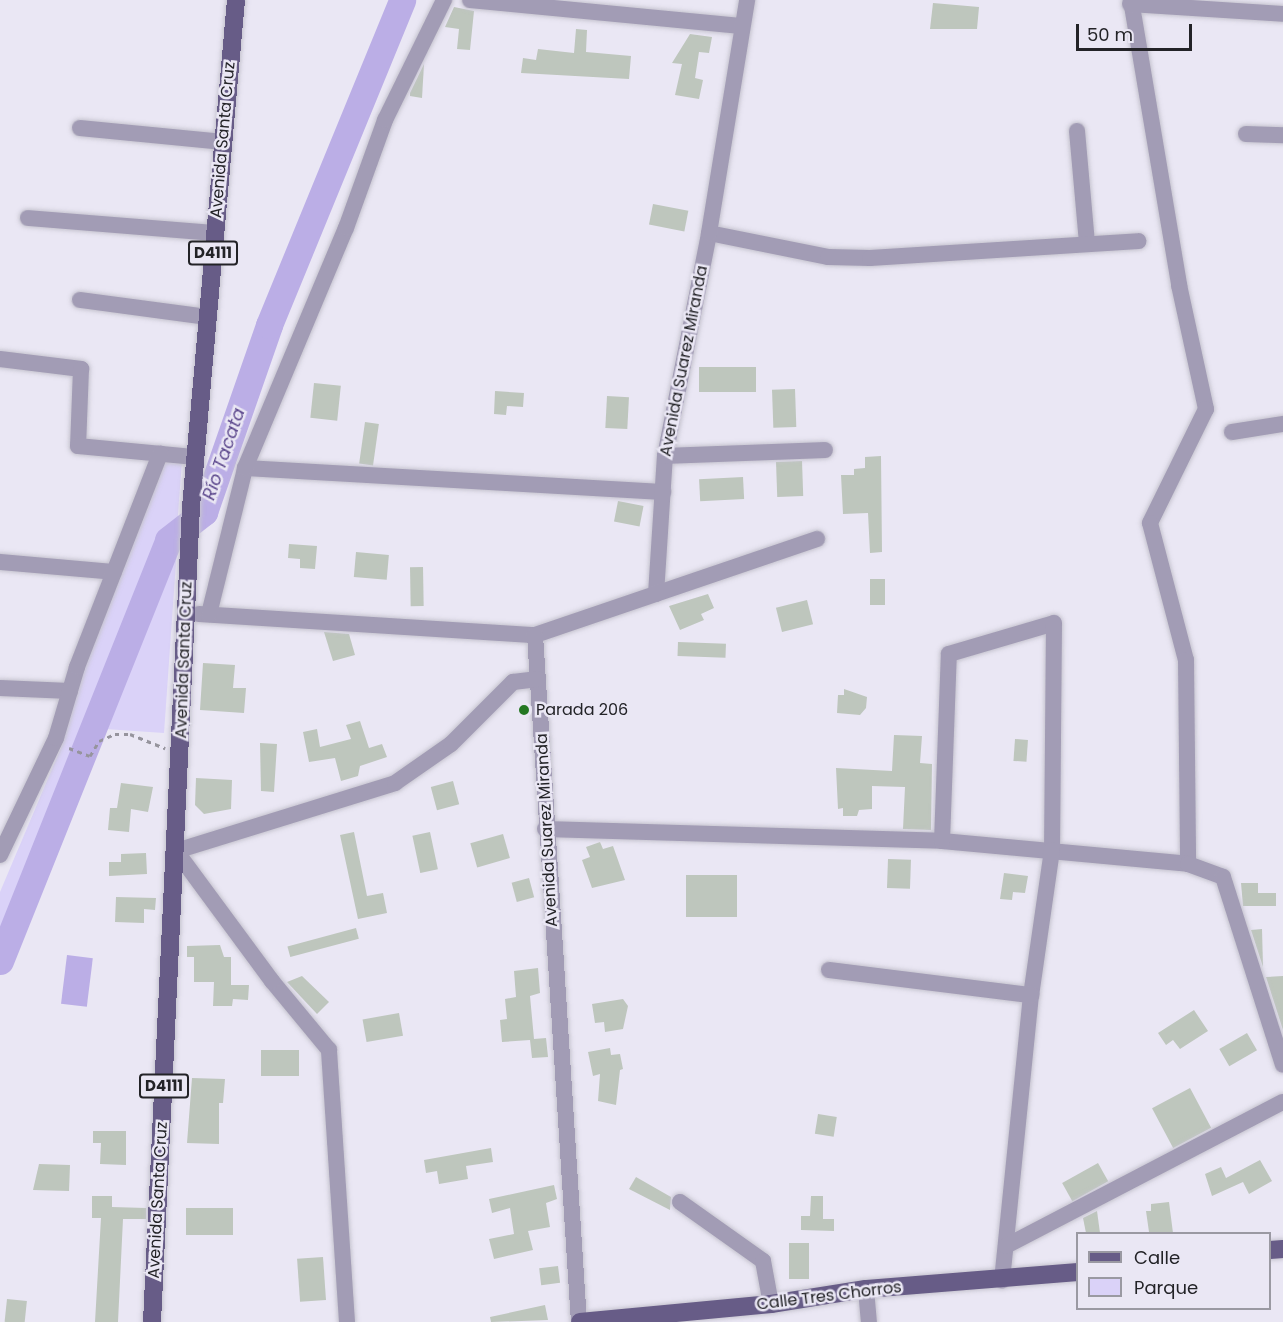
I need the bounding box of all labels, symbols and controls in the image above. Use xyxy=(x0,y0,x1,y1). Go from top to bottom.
scale bar xyxy=(1079,12,1194,50)
text: 50 m xyxy=(1087,22,1133,47)
street label: Avenida Santa Cruz xyxy=(207,61,239,219)
road number: D4111 xyxy=(188,241,238,265)
street label: Avenida Suarez Miranda xyxy=(656,264,712,458)
water label: Río Tacata xyxy=(198,405,250,503)
street label: Avenida Santa Cruz xyxy=(172,581,196,739)
place label: Parada 206 xyxy=(536,700,628,720)
marker: Parada 206 xyxy=(517,703,531,717)
street label: Avenida Suarez Miranda xyxy=(532,733,562,927)
road number: D4111 xyxy=(138,1074,190,1098)
street label: Avenida Santa Cruz xyxy=(144,1121,172,1279)
legend xyxy=(1076,1232,1271,1310)
text: Calle xyxy=(1134,1245,1180,1270)
text: Parque xyxy=(1134,1275,1198,1300)
street label: Calle Tres Chorros xyxy=(755,1278,903,1314)

